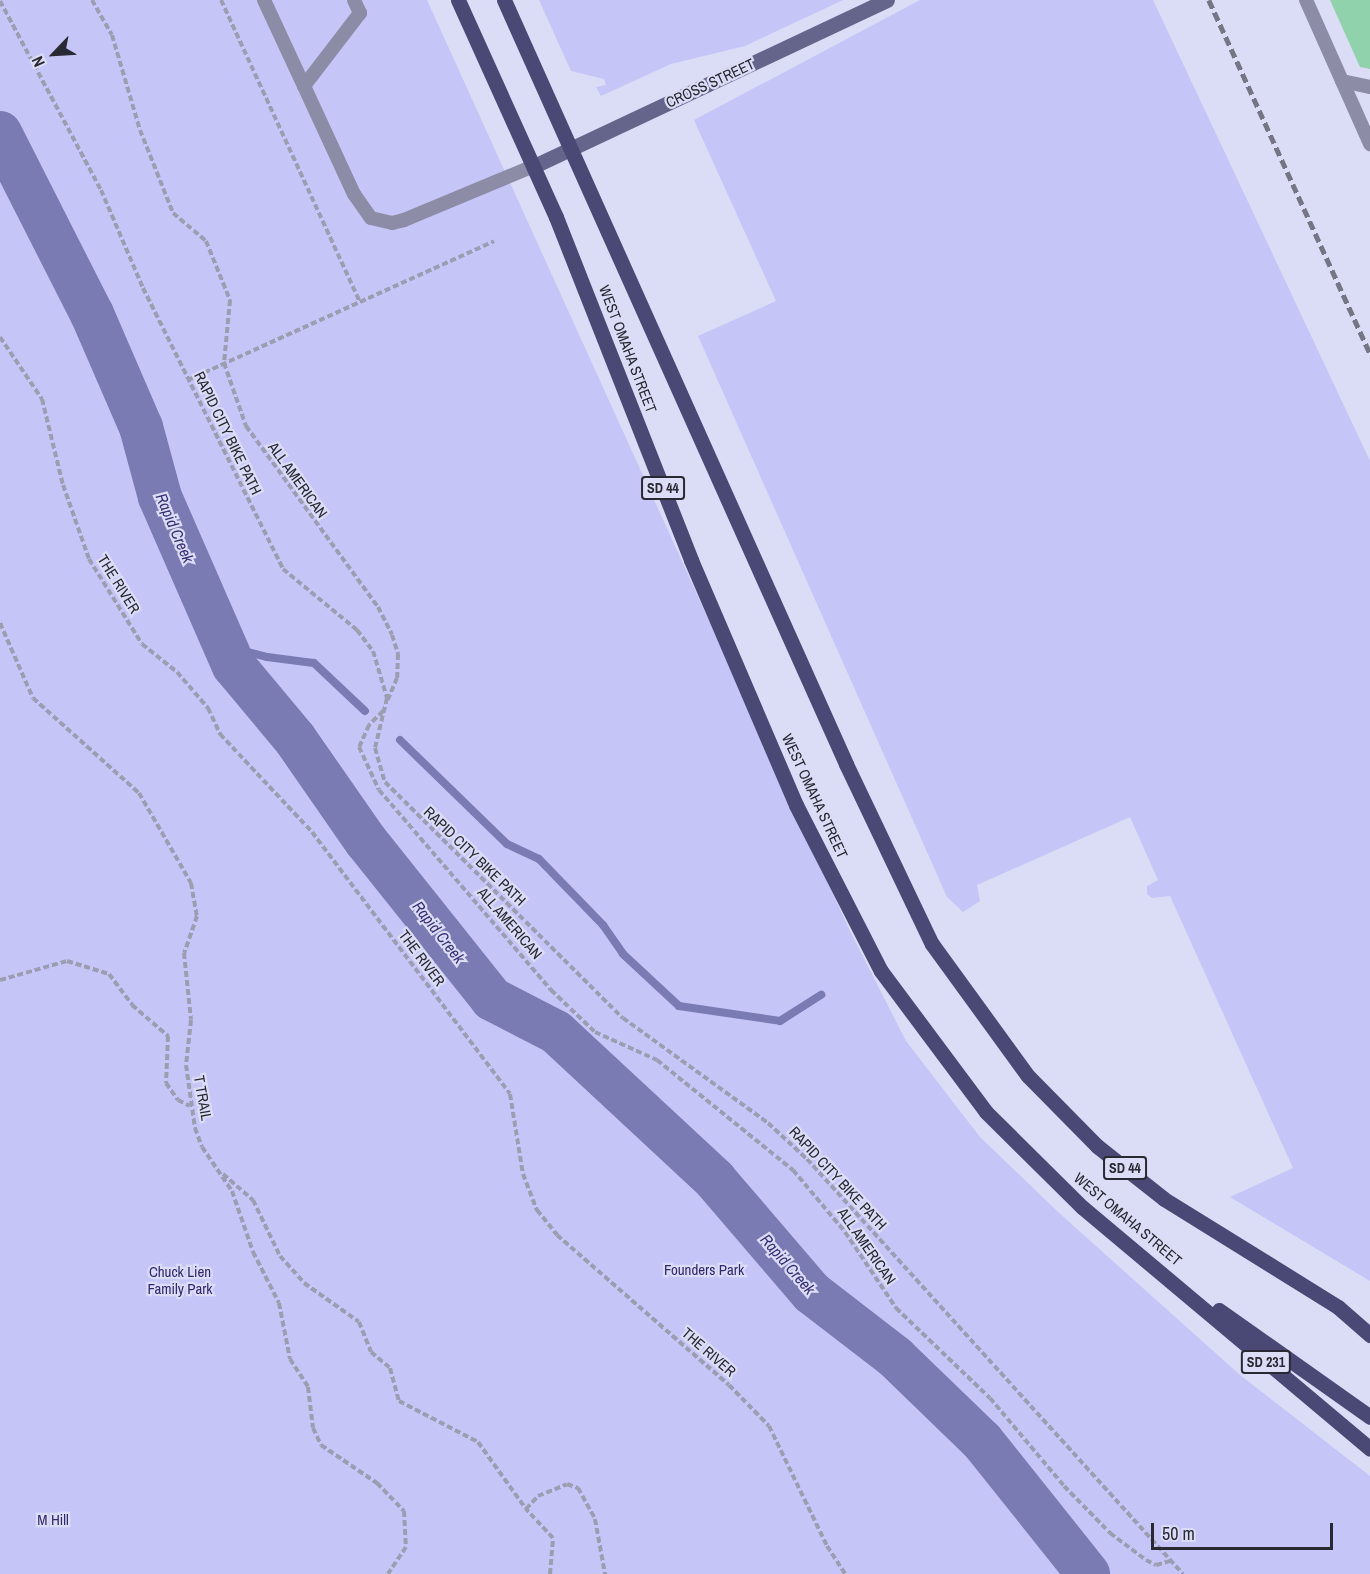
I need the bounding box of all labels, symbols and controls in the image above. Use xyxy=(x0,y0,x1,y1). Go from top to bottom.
north arrow xyxy=(24,24,84,84)
text: N xyxy=(26,53,50,71)
street label: CROSS STREET xyxy=(663,55,757,111)
street label: WEST OMAHA STREET xyxy=(595,282,661,416)
street label: RAPID CITY BIKE PATH xyxy=(190,368,266,498)
street label: ALL AMERICAN xyxy=(264,438,332,522)
road number: SD 44 xyxy=(640,477,686,499)
water label: Rapid Creek xyxy=(152,490,198,566)
street label: THE RIVER xyxy=(94,551,144,617)
street label: WEST OMAHA STREET xyxy=(778,731,852,861)
street label: RAPID CITY BIKE PATH xyxy=(420,803,530,909)
street label: ALL AMERICAN xyxy=(474,883,546,963)
water label: Rapid Creek xyxy=(409,897,469,967)
street label: THE RIVER xyxy=(395,926,449,990)
street label: T TRAIL xyxy=(190,1074,216,1122)
street label: RAPID CITY BIKE PATH xyxy=(785,1123,891,1233)
road number: SD 44 xyxy=(1102,1157,1148,1179)
street label: WEST OMAHA STREET xyxy=(1070,1168,1186,1270)
street label: ALL AMERICAN xyxy=(834,1204,900,1288)
water label: Rapid Creek xyxy=(757,1230,819,1298)
park label: Founders Park xyxy=(664,1261,744,1279)
park label: Chuck Lien Family Park xyxy=(147,1262,213,1297)
street label: THE RIVER xyxy=(678,1324,740,1380)
road number: SD 231 xyxy=(1240,1351,1292,1373)
park label: M Hill xyxy=(37,1511,69,1529)
scale bar xyxy=(1154,1511,1336,1549)
text: 50 m xyxy=(1162,1521,1195,1546)

